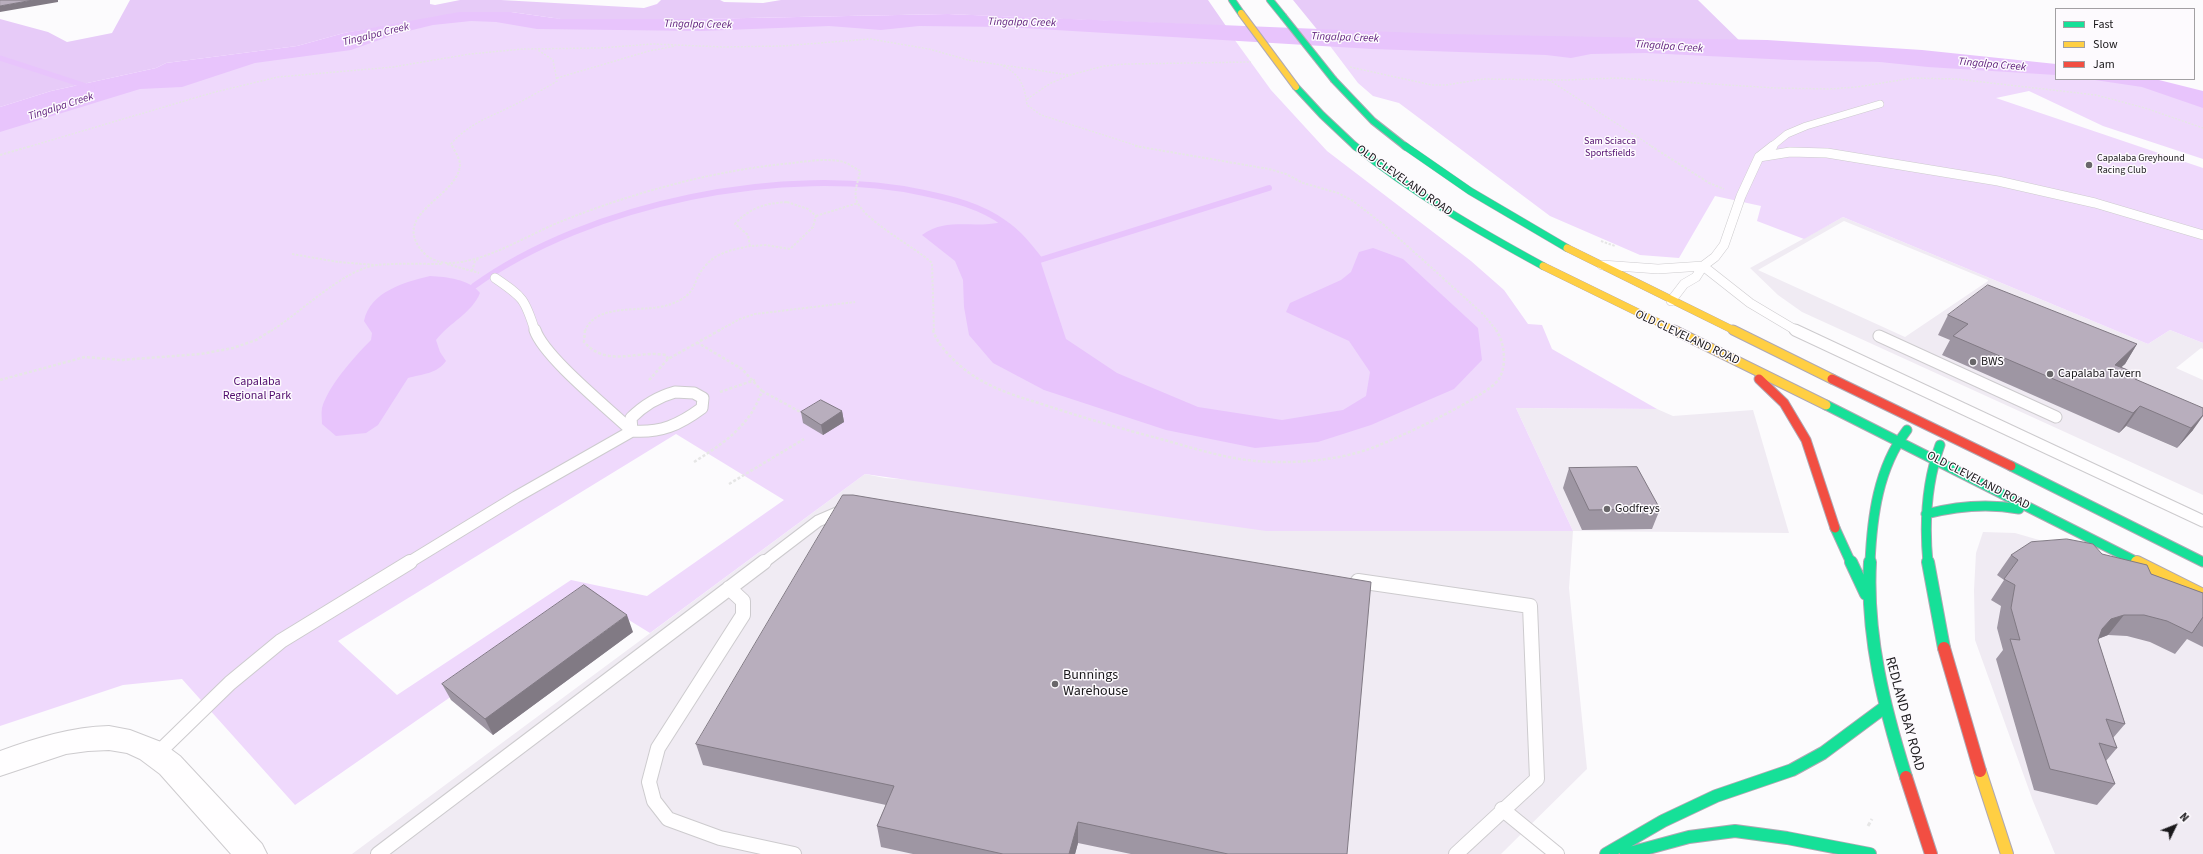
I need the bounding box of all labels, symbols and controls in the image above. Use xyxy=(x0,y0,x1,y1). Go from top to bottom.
legend xyxy=(2055,8,2195,80)
water label: Tingalpa Creek xyxy=(988,16,1056,30)
text: Fast xyxy=(2093,16,2113,33)
water label: Tingalpa Creek xyxy=(664,18,732,32)
water label: Tingalpa Creek xyxy=(341,20,411,50)
water label: Tingalpa Creek xyxy=(1311,30,1379,46)
text: Slow xyxy=(2093,36,2118,53)
water label: Tingalpa Creek xyxy=(1635,38,1703,56)
water label: Tingalpa Creek xyxy=(1958,55,2026,75)
text: Jam xyxy=(2093,56,2115,73)
water label: Tingalpa Creek xyxy=(27,90,95,124)
park label: Sam Sciacca Sportsfields xyxy=(1584,136,1636,160)
street label: OLD CLEVELAND ROAD xyxy=(1353,143,1455,219)
place label: Capalaba Greyhound Racing Club xyxy=(2097,153,2185,176)
marker: Capalaba Greyhound Racing Club xyxy=(2084,160,2094,170)
street label: OLD CLEVELAND ROAD xyxy=(1632,307,1742,369)
place label: BWS xyxy=(1981,355,2004,369)
marker: BWS xyxy=(1968,357,1978,367)
place label: Capalaba Tavern xyxy=(2058,367,2141,381)
marker: Capalaba Tavern xyxy=(2045,369,2055,379)
park label: Capalaba Regional Park xyxy=(223,375,291,403)
street label: OLD CLEVELAND ROAD xyxy=(1924,449,2032,513)
place label: Godfreys xyxy=(1615,502,1660,516)
marker: Godfreys xyxy=(1602,504,1612,514)
street label: REDLAND BAY ROAD xyxy=(1881,655,1927,773)
place label: Bunnings Warehouse xyxy=(1063,668,1128,700)
marker: Bunnings Warehouse xyxy=(1050,679,1060,689)
north arrow xyxy=(2155,806,2195,846)
text: N xyxy=(2176,810,2192,825)

